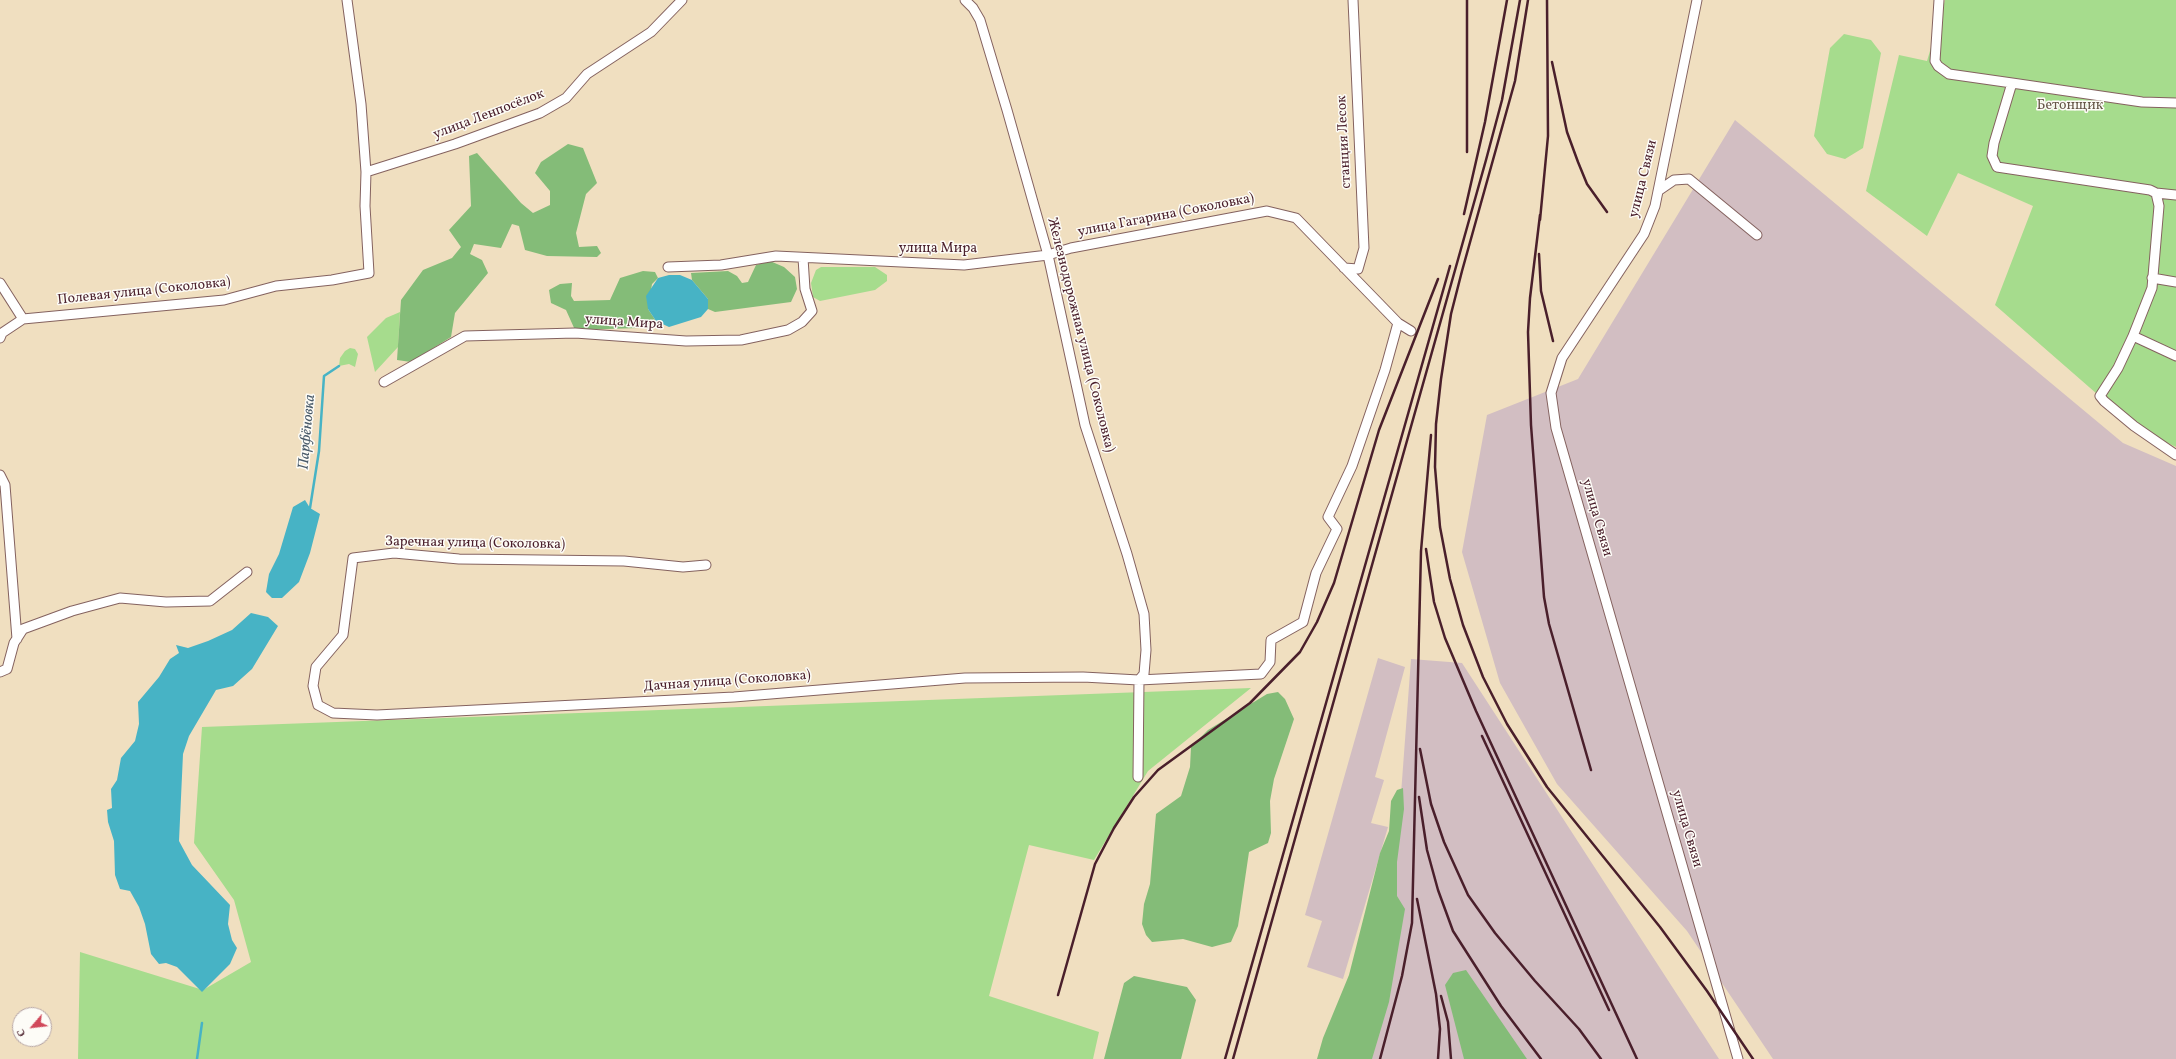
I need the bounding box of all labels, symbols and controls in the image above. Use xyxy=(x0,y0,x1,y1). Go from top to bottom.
street label: улица Ленпосёлок xyxy=(431,86,547,144)
street label: станция Лесок xyxy=(1334,95,1356,189)
park label: Бетонщик xyxy=(2037,98,2103,114)
street label: улица Связи xyxy=(1626,138,1662,220)
street label: улица Гагарина (Соколовка) xyxy=(1076,191,1256,241)
street label: Железнодорожная улица (Соколовка) xyxy=(1043,216,1117,454)
street label: улица Мира xyxy=(899,241,977,257)
street label: Полевая улица (Соколовка) xyxy=(57,275,231,309)
street label: улица Мира xyxy=(584,312,664,334)
water label: Парфёновка xyxy=(296,394,320,470)
street label: улица Связи xyxy=(1577,477,1615,559)
street label: Заречная улица (Соколовка) xyxy=(385,534,565,554)
street label: Дачная улица (Соколовка) xyxy=(643,668,811,696)
street label: улица Связи xyxy=(1667,788,1705,870)
north arrow xyxy=(12,1007,52,1047)
text: С xyxy=(14,1026,30,1039)

